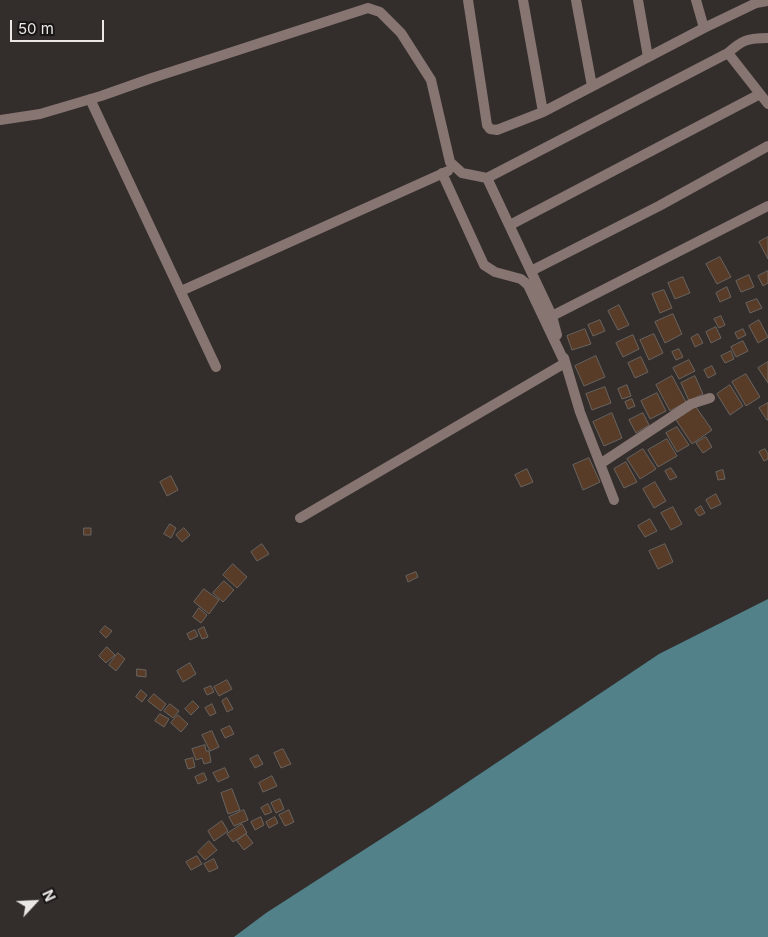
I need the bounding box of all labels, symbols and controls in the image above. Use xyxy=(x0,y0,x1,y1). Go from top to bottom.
scale bar xyxy=(12,10,106,42)
text: 50 m xyxy=(18,19,54,38)
north arrow xyxy=(10,877,60,927)
text: N xyxy=(39,887,59,904)

